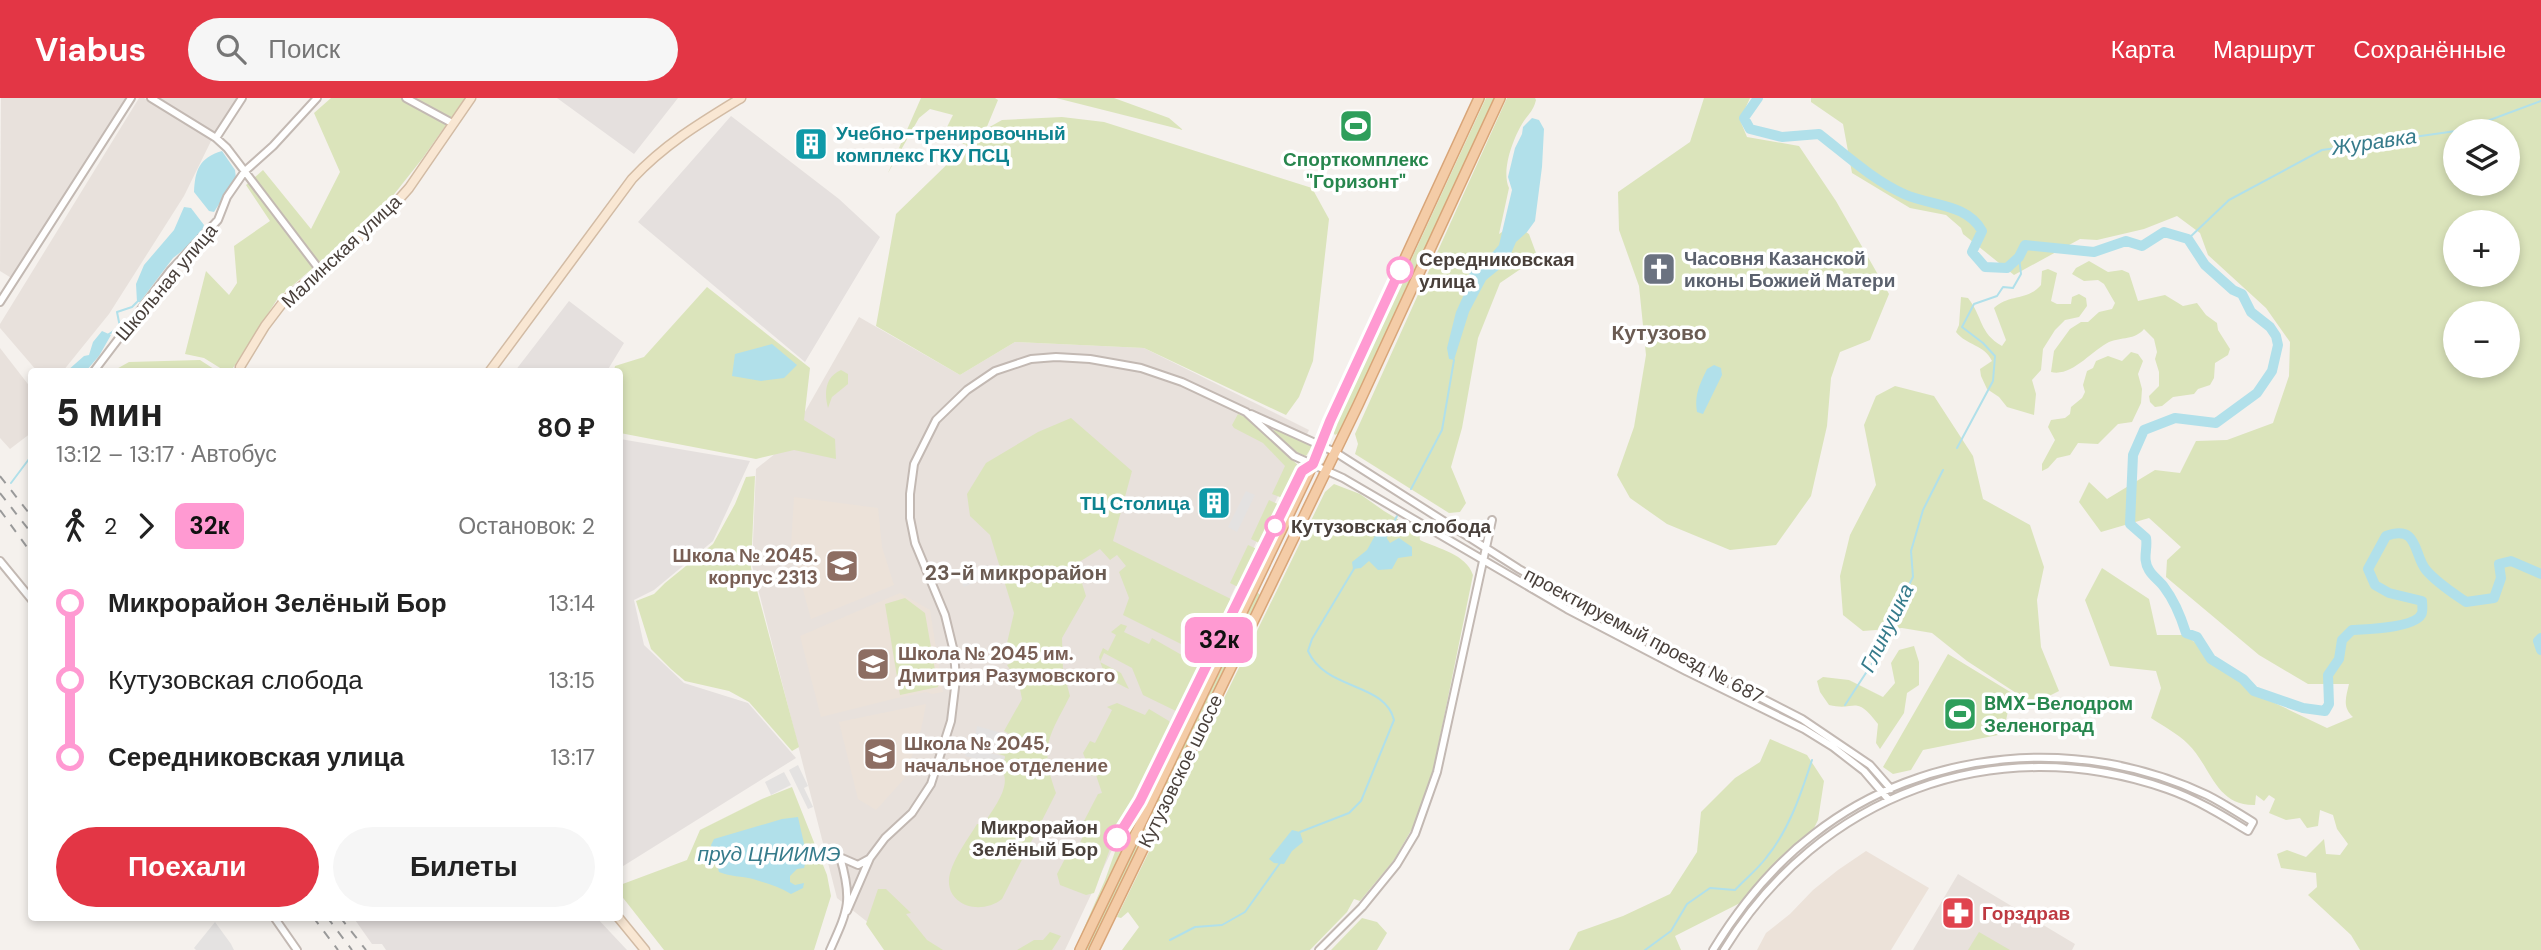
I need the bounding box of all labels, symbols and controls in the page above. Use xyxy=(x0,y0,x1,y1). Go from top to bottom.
search box xyxy=(188,18,678,81)
text: Viabus xyxy=(35,28,146,71)
icon: search xyxy=(212,30,250,68)
text: Поиск xyxy=(268,32,340,66)
text: Карта xyxy=(2111,34,2175,65)
text: Маршрут xyxy=(2213,34,2315,65)
text: Сохранённые xyxy=(2353,34,2506,65)
sports icon: Спорткомплекс "Горизонт" xyxy=(1337,107,1375,145)
map controls xyxy=(2443,119,2520,378)
button: layers xyxy=(2443,119,2520,196)
place label: Учебно-тренировочный комплекс ГКУ ПСЦ xyxy=(836,121,1066,168)
water label: Журавка xyxy=(2329,122,2418,162)
building icon: Учебно-тренировочный комплекс ГКУ ПСЦ xyxy=(792,125,830,163)
place label: Спорткомплекс "Горизонт" xyxy=(1283,147,1429,194)
street label: Малинская улица xyxy=(276,189,407,313)
button: + xyxy=(2443,210,2520,287)
street label: Школьная улица xyxy=(110,218,223,346)
place label: Часовня Казанской иконы Божией Матери xyxy=(1684,246,1895,293)
place label: Середниковская улица xyxy=(1419,247,1574,294)
church icon: Часовня Казанской иконы Божией Матери xyxy=(1640,250,1678,288)
marker: Середниковская улица xyxy=(1387,257,1413,283)
button: − xyxy=(2443,301,2520,378)
district label: Кутузово xyxy=(1611,319,1707,347)
text: 5 мин xyxy=(56,388,163,438)
text: 80 ₽ xyxy=(537,411,595,445)
text: 13:12 – 13:17 · Автобус xyxy=(56,439,277,469)
building icon: ТЦ Столица xyxy=(1195,484,1233,522)
place label: ТЦ Столица xyxy=(1080,491,1190,516)
icon: walk xyxy=(56,507,94,545)
icon: forward xyxy=(127,507,165,545)
text: 32к xyxy=(189,510,230,541)
text: 2 xyxy=(104,511,117,541)
text: Остановок: 2 xyxy=(458,511,595,541)
place label: Кутузовская слобода xyxy=(1291,514,1492,539)
marker: Кутузовская слобода xyxy=(1265,516,1285,536)
place label: Школа № 2045. корпус 2313 xyxy=(673,543,818,590)
school or university icon: Школа № 2045. корпус 2313 xyxy=(823,547,861,585)
district label: 23-й микрорайон xyxy=(925,559,1107,587)
street label: проектируемый проезд № 687 xyxy=(1520,562,1768,709)
water label: Глинушка xyxy=(1854,579,1920,677)
text: Микрорайон Зелёный Бор xyxy=(108,586,447,620)
text: 13:14 xyxy=(548,588,595,618)
line badge: 32к xyxy=(1179,617,1259,663)
text: 32к xyxy=(1199,624,1239,655)
place label: Школа № 2045 им. Дмитрия Разумовского xyxy=(898,641,1115,688)
school or university icon: Школа № 2045 им. Дмитрия Разумовского xyxy=(854,645,892,683)
text: Кутузовская слобода xyxy=(108,663,363,697)
text: 13:15 xyxy=(548,665,595,695)
street label: Кутузовское шоссе xyxy=(1132,690,1228,852)
place label: BMX-Велодром Зеленоград xyxy=(1984,691,2133,738)
sports icon: BMX-Велодром Зеленоград xyxy=(1941,695,1979,733)
place label: Школа № 2045, начальное отделение xyxy=(904,731,1108,778)
school or university icon: Школа № 2045, начальное отделение xyxy=(861,735,899,773)
text: Середниковская улица xyxy=(108,740,404,774)
text: 13:17 xyxy=(550,742,595,772)
place label: Микрорайон Зелёный Бор xyxy=(972,815,1098,862)
marker: Микрорайон Зелёный Бор xyxy=(1104,825,1130,851)
button: Поехали xyxy=(56,827,319,907)
button: Билеты xyxy=(333,827,595,907)
water label: пруд ЦНИИМЭ xyxy=(697,840,841,868)
pharmacy icon: Горздрав xyxy=(1939,894,1977,932)
place label: Горздрав xyxy=(1982,901,2070,926)

